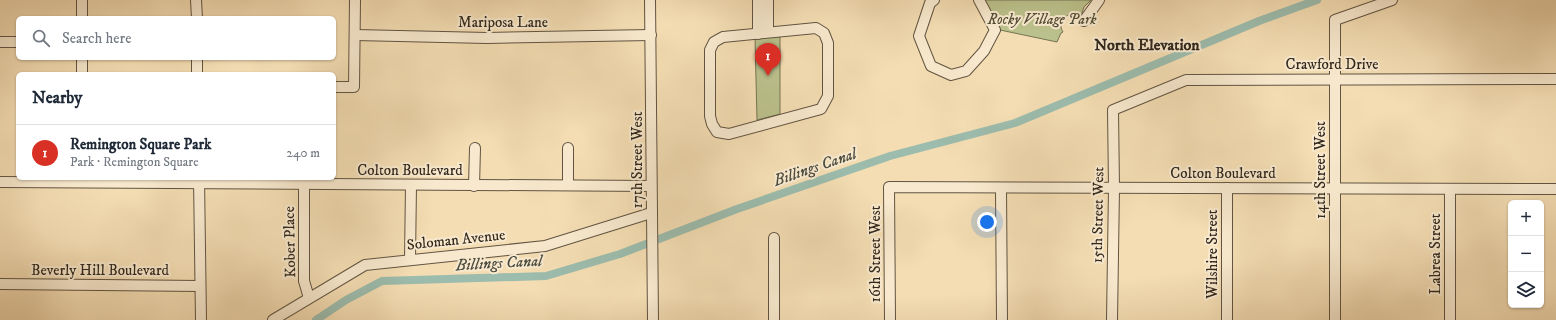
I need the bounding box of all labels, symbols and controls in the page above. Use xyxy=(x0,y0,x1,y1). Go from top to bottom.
park label: Rocky Village Park xyxy=(986,10,1097,29)
street label: Mariposa Lane xyxy=(458,13,548,32)
search box xyxy=(16,16,336,60)
icon: search xyxy=(30,27,52,49)
text: Search here xyxy=(62,29,131,48)
district label: North Elevation xyxy=(1094,35,1200,55)
pin: 1 xyxy=(755,43,781,76)
street label: Crawford Drive xyxy=(1286,55,1378,74)
text: Nearby xyxy=(32,87,82,109)
street label: 17th Street West xyxy=(628,111,647,209)
street label: 14th Street West xyxy=(1311,121,1330,219)
text: Remington Square Park xyxy=(70,135,211,154)
water label: Billings Canal xyxy=(770,143,861,191)
text: 1 xyxy=(43,145,47,161)
text: 240 m xyxy=(287,145,320,161)
text: Park · Remington Square xyxy=(70,154,199,170)
street label: Colton Boulevard xyxy=(357,161,463,180)
street label: Colton Boulevard xyxy=(1170,164,1276,183)
street label: 15th Street West xyxy=(1088,166,1108,263)
map controls xyxy=(1508,200,1544,308)
button: + xyxy=(1508,200,1544,236)
street label: 16th Street West xyxy=(866,205,885,302)
street label: Kober Place xyxy=(280,206,300,278)
street label: Wilshire Street xyxy=(1203,209,1222,300)
your location xyxy=(977,212,997,232)
street label: Labrea Street xyxy=(1426,213,1445,295)
street label: Soloman Avenue xyxy=(406,225,506,255)
button: − xyxy=(1508,236,1544,272)
water label: Billings Canal xyxy=(454,251,545,275)
street label: Beverly Hill Boulevard xyxy=(31,261,170,280)
button: layers xyxy=(1508,272,1544,308)

